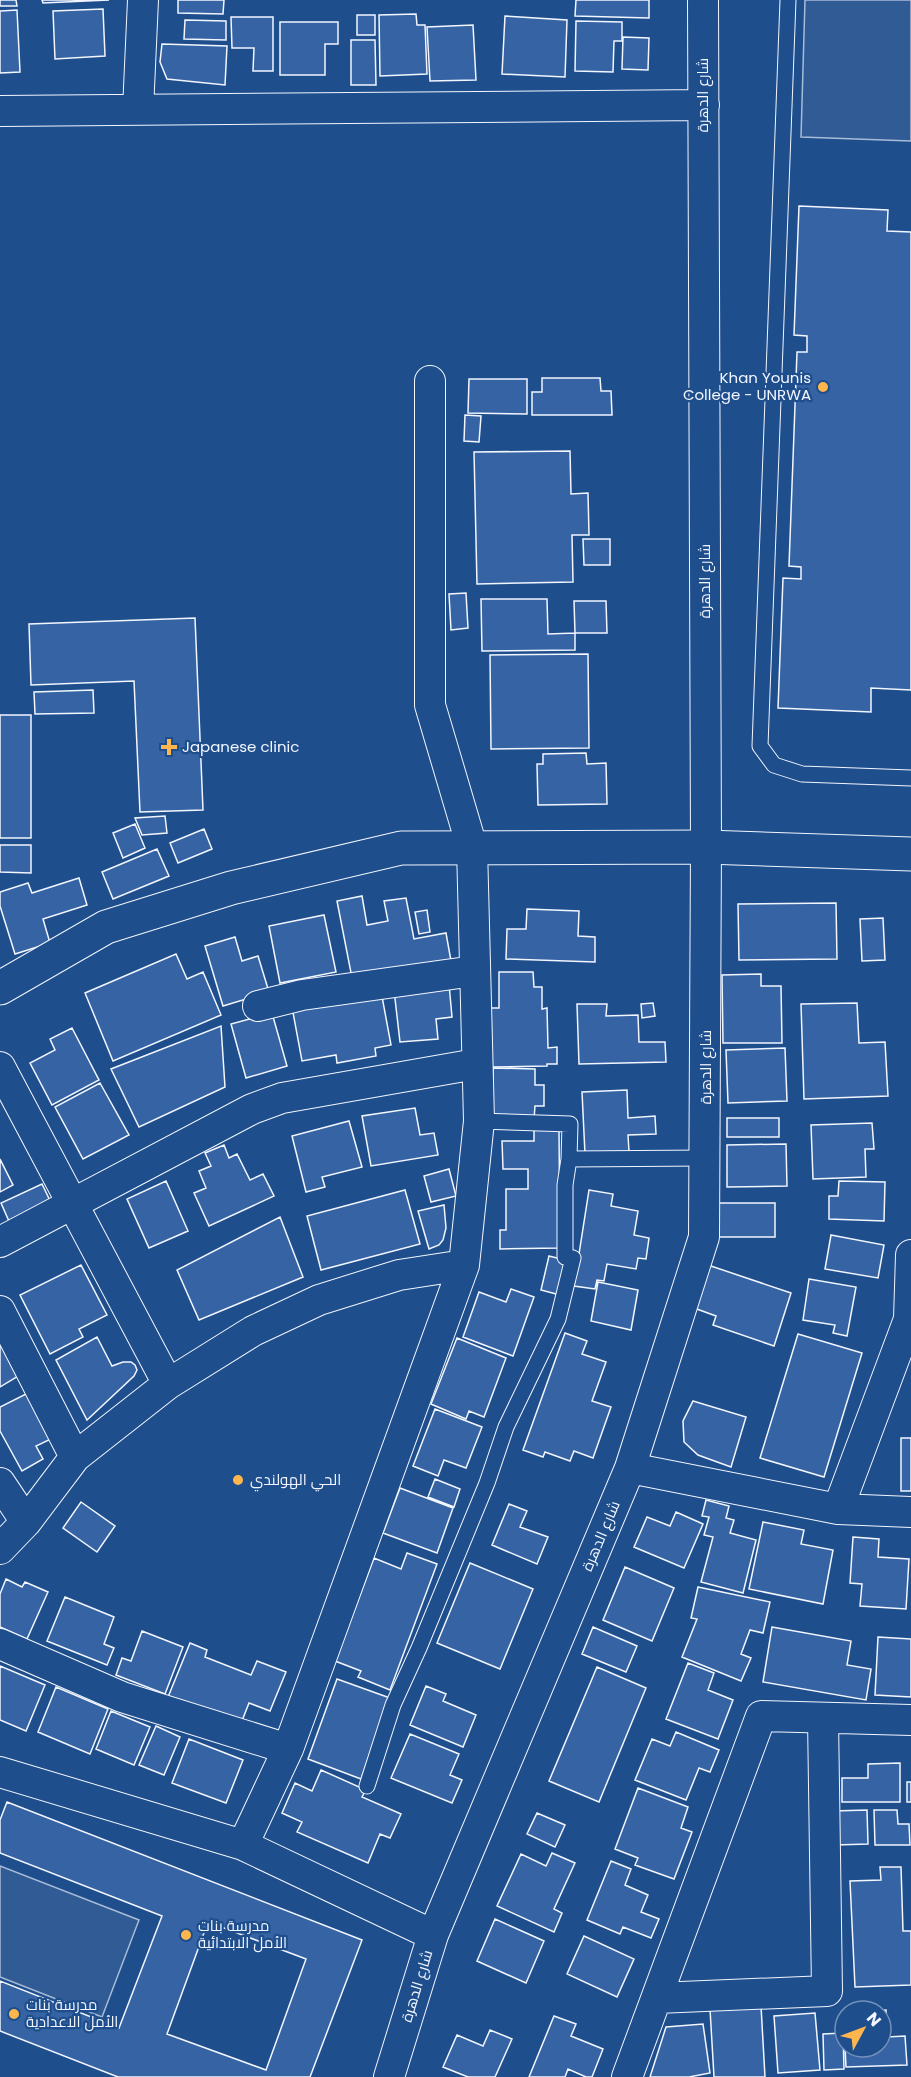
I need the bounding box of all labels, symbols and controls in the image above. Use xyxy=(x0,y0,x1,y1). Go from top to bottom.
street label: شارع الدهرة xyxy=(692,58,714,132)
place label: Khan Younis College - UNRWA xyxy=(683,367,811,405)
marker: Khan Younis College - UNRWA xyxy=(816,380,830,394)
street label: شارع الدهرة xyxy=(694,544,716,618)
place label: Japanese clinic xyxy=(182,736,299,757)
marker: Japanese clinic xyxy=(160,738,178,756)
street label: شارع الدهرة xyxy=(695,1030,717,1104)
place label: الحي الهولندي xyxy=(250,1469,341,1492)
marker: الحي الهولندي xyxy=(231,1473,245,1487)
street label: شارع الدهرة xyxy=(576,1497,626,1575)
place label: مدرسة بنات الأمل الابتدائية xyxy=(198,1915,287,1953)
marker: مدرسة بنات الأمل الابتدائية xyxy=(179,1928,193,1942)
street label: شارع الدهرة xyxy=(396,1947,438,2025)
place label: مدرسة بنات الأمل الاعدادية xyxy=(26,1994,118,2032)
north arrow xyxy=(833,1999,893,2059)
marker: مدرسة بنات الأمل الاعدادية xyxy=(7,2007,21,2021)
text: N xyxy=(861,2007,887,2032)

